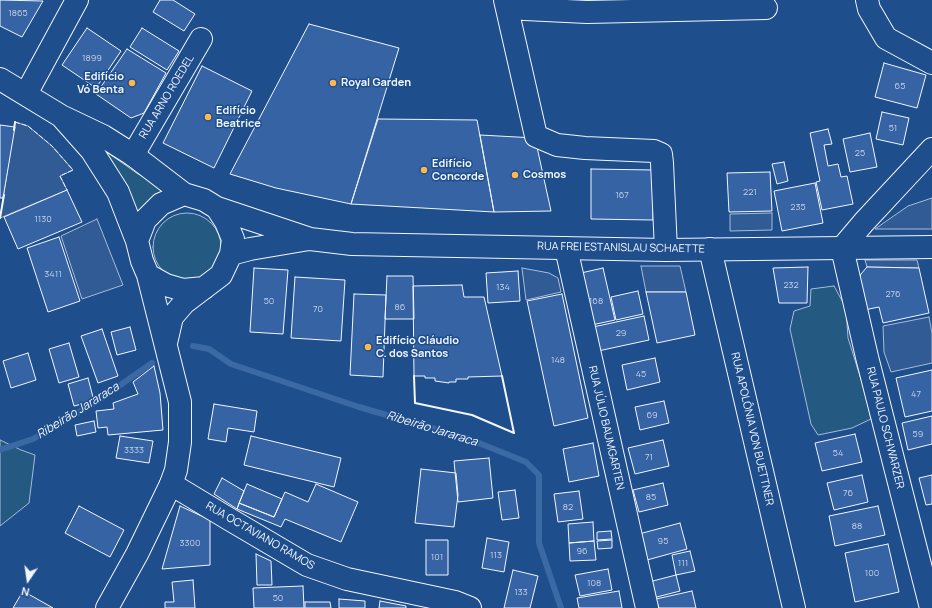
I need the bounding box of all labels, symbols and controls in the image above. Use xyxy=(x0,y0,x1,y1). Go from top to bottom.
house number: 1865 xyxy=(8,8,28,18)
house number: 1899 xyxy=(82,53,102,63)
street label: RUA ARNO ROEDEL xyxy=(137,53,197,141)
place label: Edifício Vó Benta xyxy=(77,70,124,96)
place label: Royal Garden xyxy=(341,76,411,90)
marker: Edifício Vó Benta xyxy=(127,78,137,88)
marker: Royal Garden xyxy=(328,78,338,88)
house number: 65 xyxy=(895,81,905,91)
place label: Edifício Beatrice xyxy=(216,104,261,130)
marker: Edifício Beatrice xyxy=(203,112,213,122)
house number: 51 xyxy=(889,123,897,133)
house number: 25 xyxy=(855,148,865,158)
place label: Edifício Concorde xyxy=(432,157,484,183)
marker: Edifício Concorde xyxy=(419,165,429,175)
place label: Cosmos xyxy=(523,168,566,182)
marker: Cosmos xyxy=(510,170,520,180)
house number: 221 xyxy=(743,187,757,197)
house number: 167 xyxy=(615,190,629,200)
house number: 235 xyxy=(790,202,806,212)
house number: 1130 xyxy=(34,214,52,224)
street label: RUA FREI ESTANISLAU SCHAETTE xyxy=(537,240,705,256)
house number: 3411 xyxy=(44,269,62,279)
house number: 232 xyxy=(783,280,799,290)
house number: 134 xyxy=(496,282,510,292)
house number: 276 xyxy=(885,289,901,299)
house number: 50 xyxy=(264,296,274,306)
house number: 168 xyxy=(589,296,603,306)
house number: 86 xyxy=(395,302,405,312)
house number: 70 xyxy=(313,304,323,314)
house number: 29 xyxy=(616,328,626,338)
place label: Edifício Cláudio C. dos Santos xyxy=(376,334,459,360)
marker: Edifício Cláudio C. dos Santos xyxy=(363,342,373,352)
street label: RUA APOLÔNIA VON BUETTNER xyxy=(728,351,776,507)
house number: 148 xyxy=(551,355,565,365)
street label: RUA JÚLIO BAUMGARTEN xyxy=(585,365,627,491)
street label: RUA PAULO SCHWARZER xyxy=(863,366,907,490)
house number: 45 xyxy=(636,369,646,379)
water label: Ribeirão Jararaca xyxy=(34,380,122,442)
house number: 47 xyxy=(911,389,921,399)
water label: Ribeirão Jararaca xyxy=(385,408,479,450)
house number: 69 xyxy=(646,410,658,420)
house number: 59 xyxy=(913,429,923,439)
house number: 3333 xyxy=(124,445,144,455)
house number: 54 xyxy=(833,448,843,458)
house number: 71 xyxy=(645,452,653,462)
house number: 76 xyxy=(843,488,853,498)
house number: 85 xyxy=(646,492,656,502)
street label: RUA OCTAVIANO RAMOS xyxy=(203,499,317,573)
house number: 82 xyxy=(563,502,573,512)
house number: 88 xyxy=(852,521,862,531)
house number: 95 xyxy=(658,536,668,546)
house number: 3300 xyxy=(180,538,200,548)
house number: 96 xyxy=(576,546,588,556)
house number: 113 xyxy=(490,550,502,560)
house number: 101 xyxy=(431,552,443,562)
house number: 111 xyxy=(678,558,688,568)
north arrow xyxy=(8,560,48,600)
house number: 100 xyxy=(865,568,879,578)
house number: 108 xyxy=(587,578,601,588)
text: N xyxy=(20,584,31,600)
house number: 133 xyxy=(514,587,528,597)
house number: 50 xyxy=(273,593,283,603)

